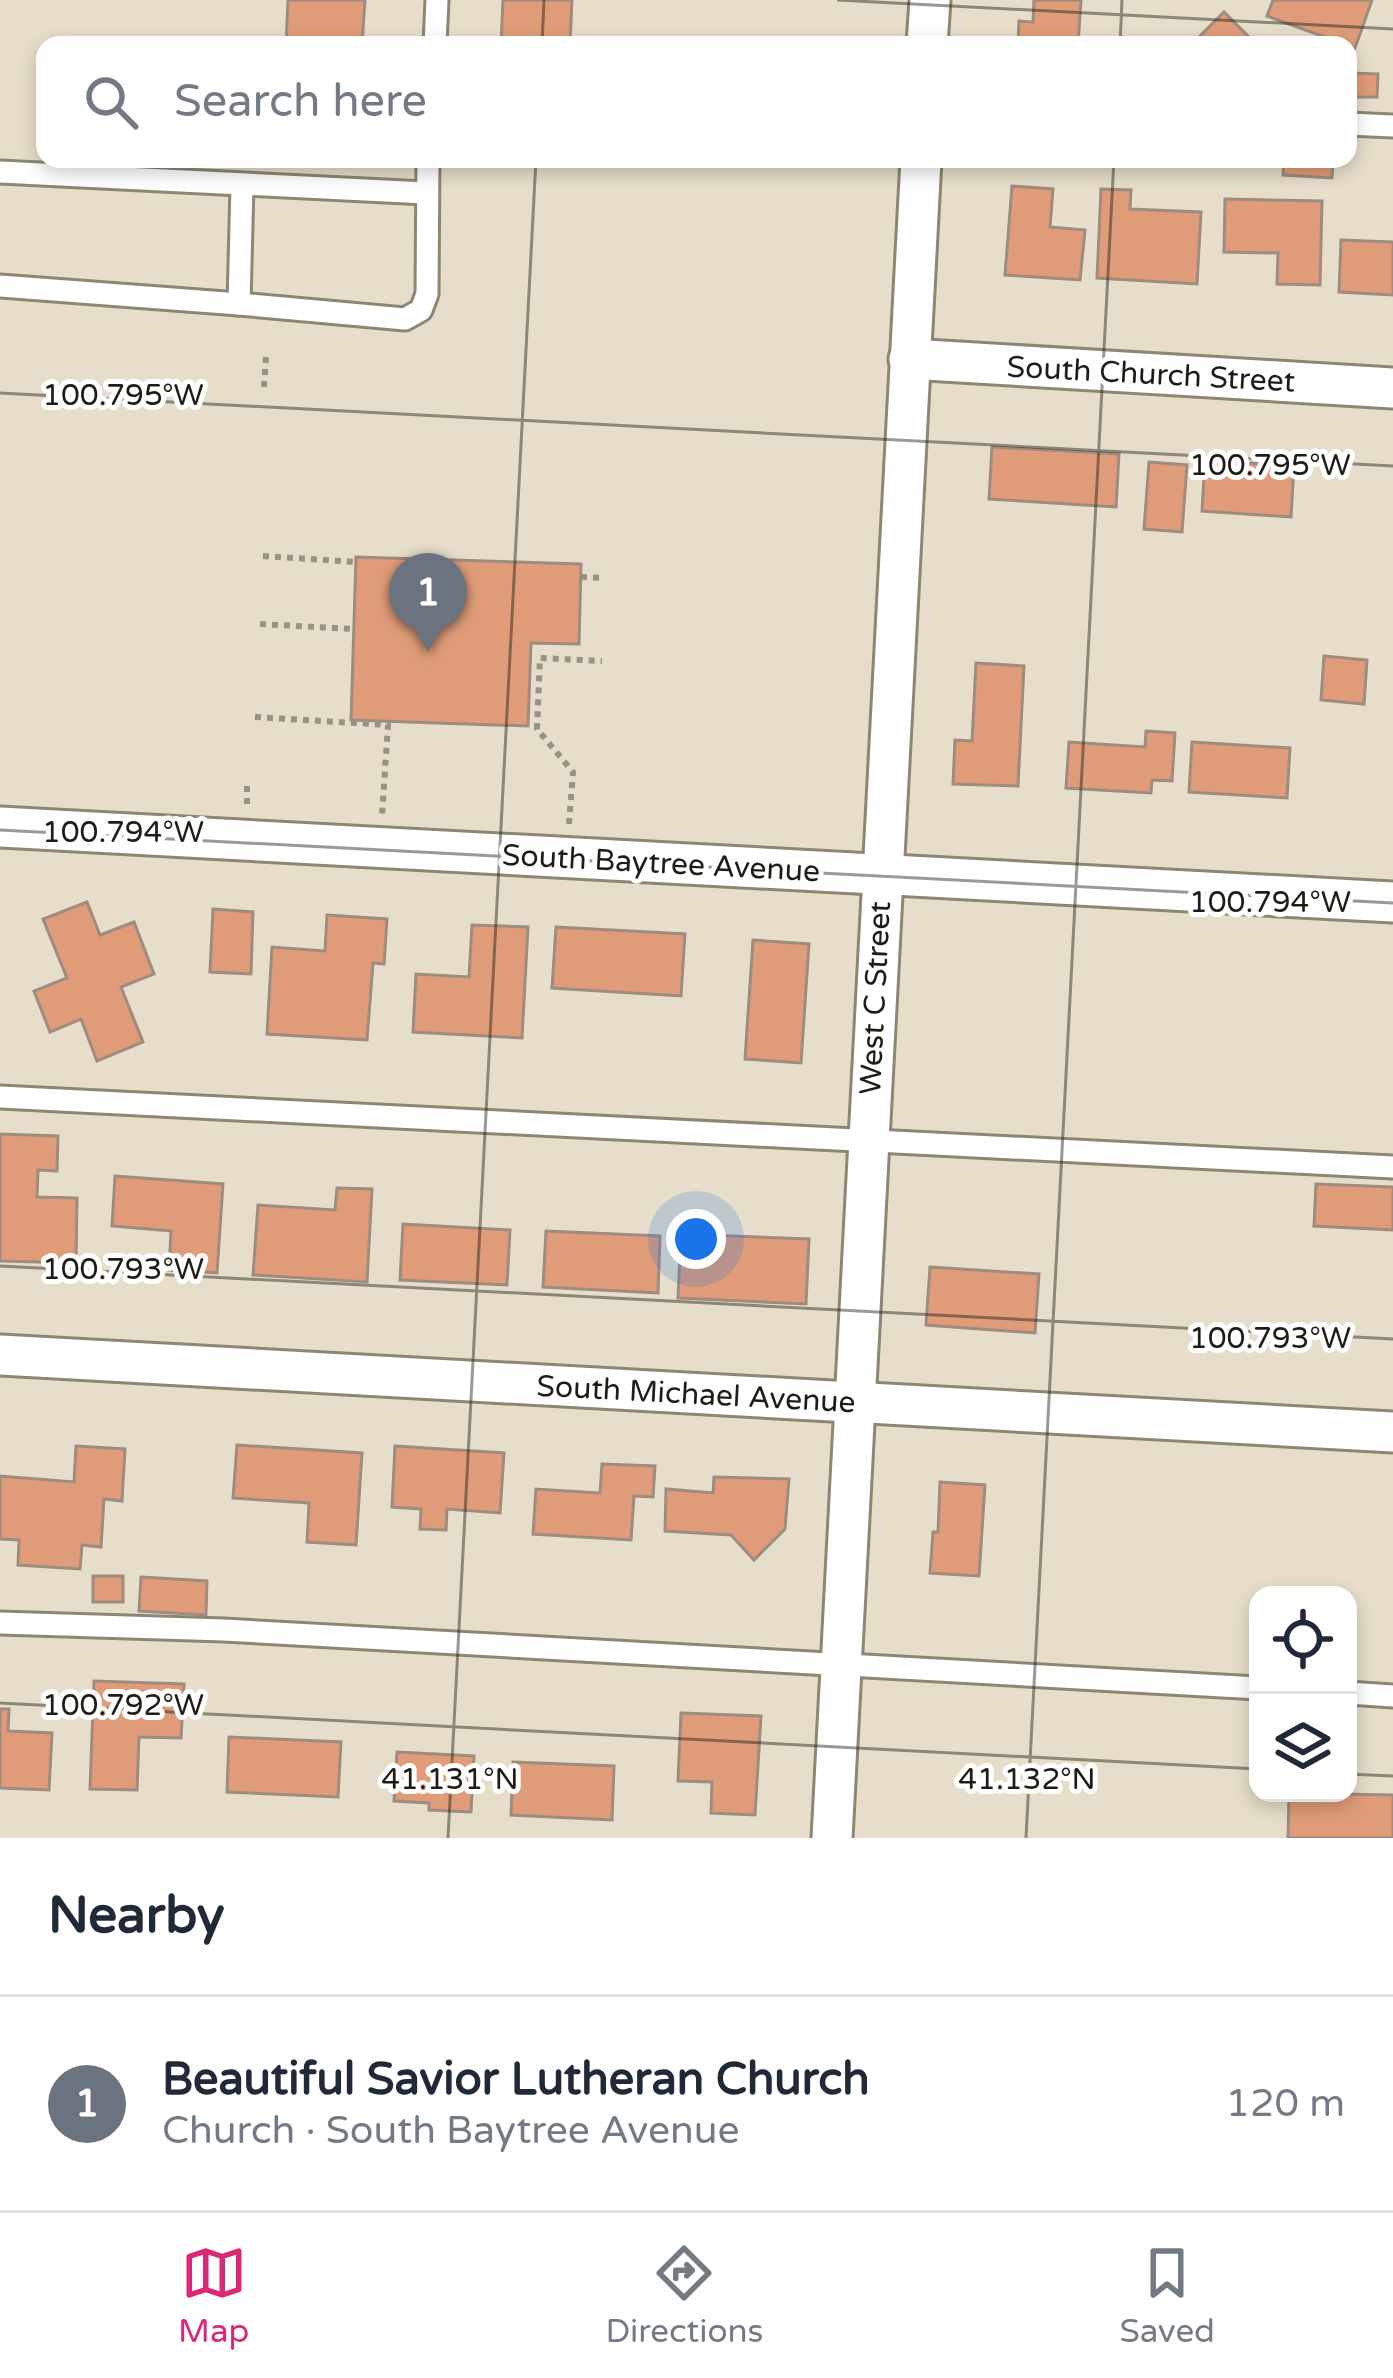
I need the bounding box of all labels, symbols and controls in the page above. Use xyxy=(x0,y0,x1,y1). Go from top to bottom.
search box xyxy=(36,36,1357,168)
icon: search xyxy=(78,69,144,135)
text: Search here xyxy=(174,75,427,129)
street label: South Church Street xyxy=(1006,348,1296,401)
text: 100.795°W xyxy=(42,377,204,414)
text: 100.795°W xyxy=(1189,447,1351,484)
pin: 1 xyxy=(389,553,467,652)
text: 100.794°W xyxy=(42,814,204,851)
street label: South Baytree Avenue xyxy=(501,837,821,890)
text: 100.794°W xyxy=(1189,884,1351,921)
street label: West C Street xyxy=(852,900,899,1096)
your location xyxy=(666,1209,726,1269)
text: 100.793°W xyxy=(42,1251,204,1288)
text: 100.793°W xyxy=(1189,1320,1351,1357)
street label: South Michael Avenue xyxy=(536,1368,856,1421)
map controls xyxy=(1249,1586,1357,1802)
button: locate xyxy=(1249,1586,1357,1694)
text: 100.792°W xyxy=(42,1687,204,1724)
button: layers xyxy=(1249,1694,1357,1802)
text: 41.131°N xyxy=(381,1761,519,1798)
text: 41.132°N xyxy=(958,1761,1096,1798)
text: Nearby xyxy=(48,1885,225,1947)
text: Beautiful Savior Lutheran Church xyxy=(162,2053,870,2107)
text: 1 xyxy=(75,2080,99,2127)
text: 120 m xyxy=(1226,2080,1345,2127)
text: Church · South Baytree Avenue xyxy=(162,2107,740,2154)
tab: Map xyxy=(178,2240,249,2351)
tab: Directions xyxy=(605,2240,763,2351)
tab: Saved xyxy=(1120,2240,1215,2351)

